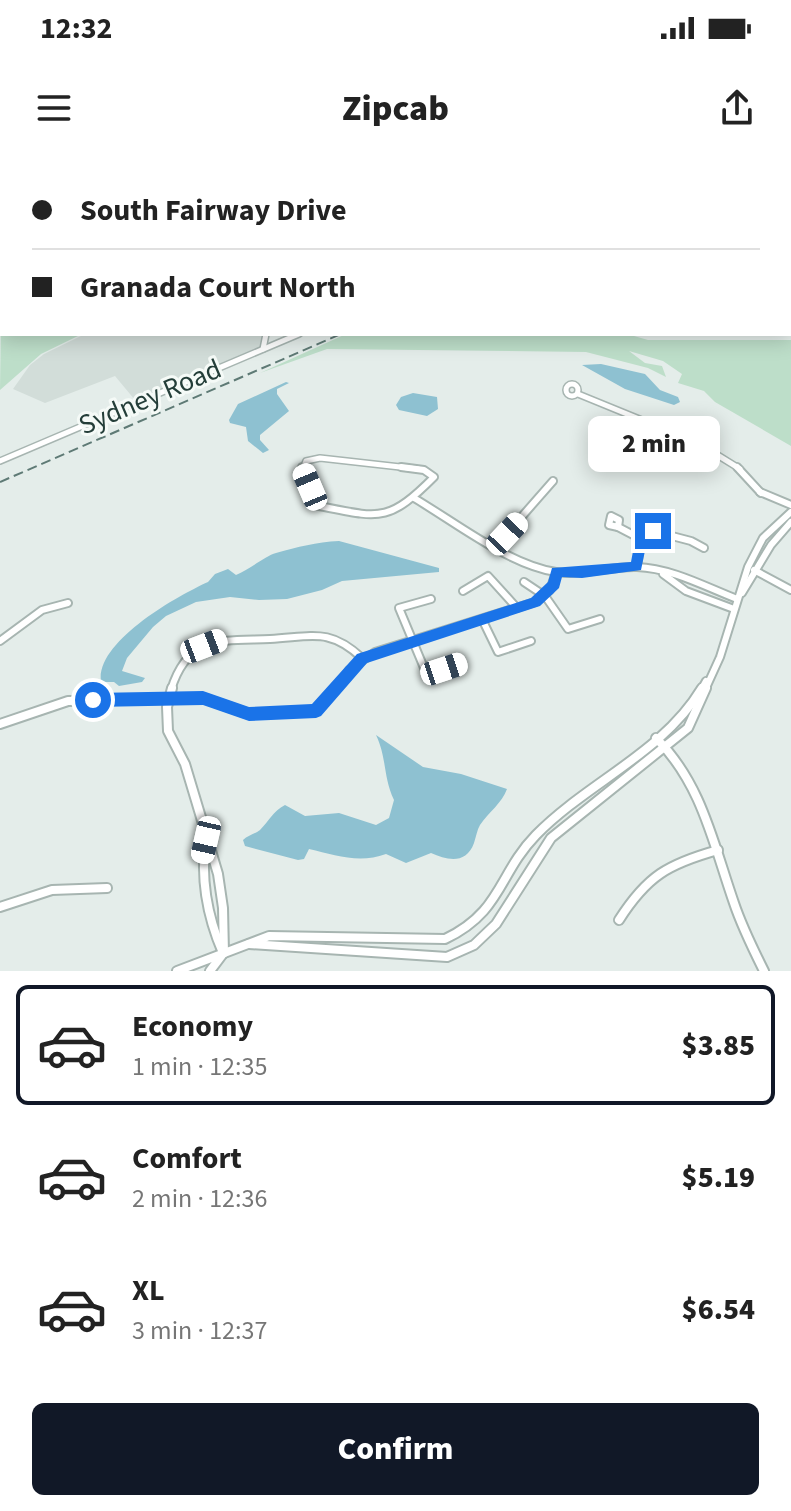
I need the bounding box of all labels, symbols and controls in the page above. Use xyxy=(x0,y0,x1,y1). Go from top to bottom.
text: 12:32 xyxy=(40,7,112,50)
text: Zipcab xyxy=(342,83,449,134)
icon: menu xyxy=(32,86,76,130)
icon: share xyxy=(715,86,759,130)
text: South Fairway Drive xyxy=(80,189,346,232)
text: Granada Court North xyxy=(80,266,356,309)
street label: Sydney Road xyxy=(72,349,228,445)
callout: 2 min xyxy=(587,415,719,471)
text: 2 min xyxy=(622,425,686,462)
car xyxy=(290,460,330,514)
car xyxy=(482,508,532,560)
route end xyxy=(635,513,671,549)
car xyxy=(177,626,231,666)
car xyxy=(417,650,471,688)
route start xyxy=(75,682,111,718)
car xyxy=(189,814,223,866)
text: Economy xyxy=(132,1005,253,1048)
icon: car xyxy=(36,1009,108,1081)
text: $3.85 xyxy=(682,1024,755,1067)
text: 1 min · 12:35 xyxy=(132,1048,267,1085)
text: Comfort xyxy=(132,1137,242,1180)
icon: car xyxy=(36,1141,108,1213)
text: $5.19 xyxy=(682,1156,755,1199)
text: 2 min · 12:36 xyxy=(132,1180,267,1217)
text: XL xyxy=(132,1269,165,1312)
icon: car xyxy=(36,1273,108,1345)
text: $6.54 xyxy=(682,1288,755,1331)
text: 3 min · 12:37 xyxy=(132,1312,267,1349)
button: Confirm xyxy=(32,1403,759,1495)

